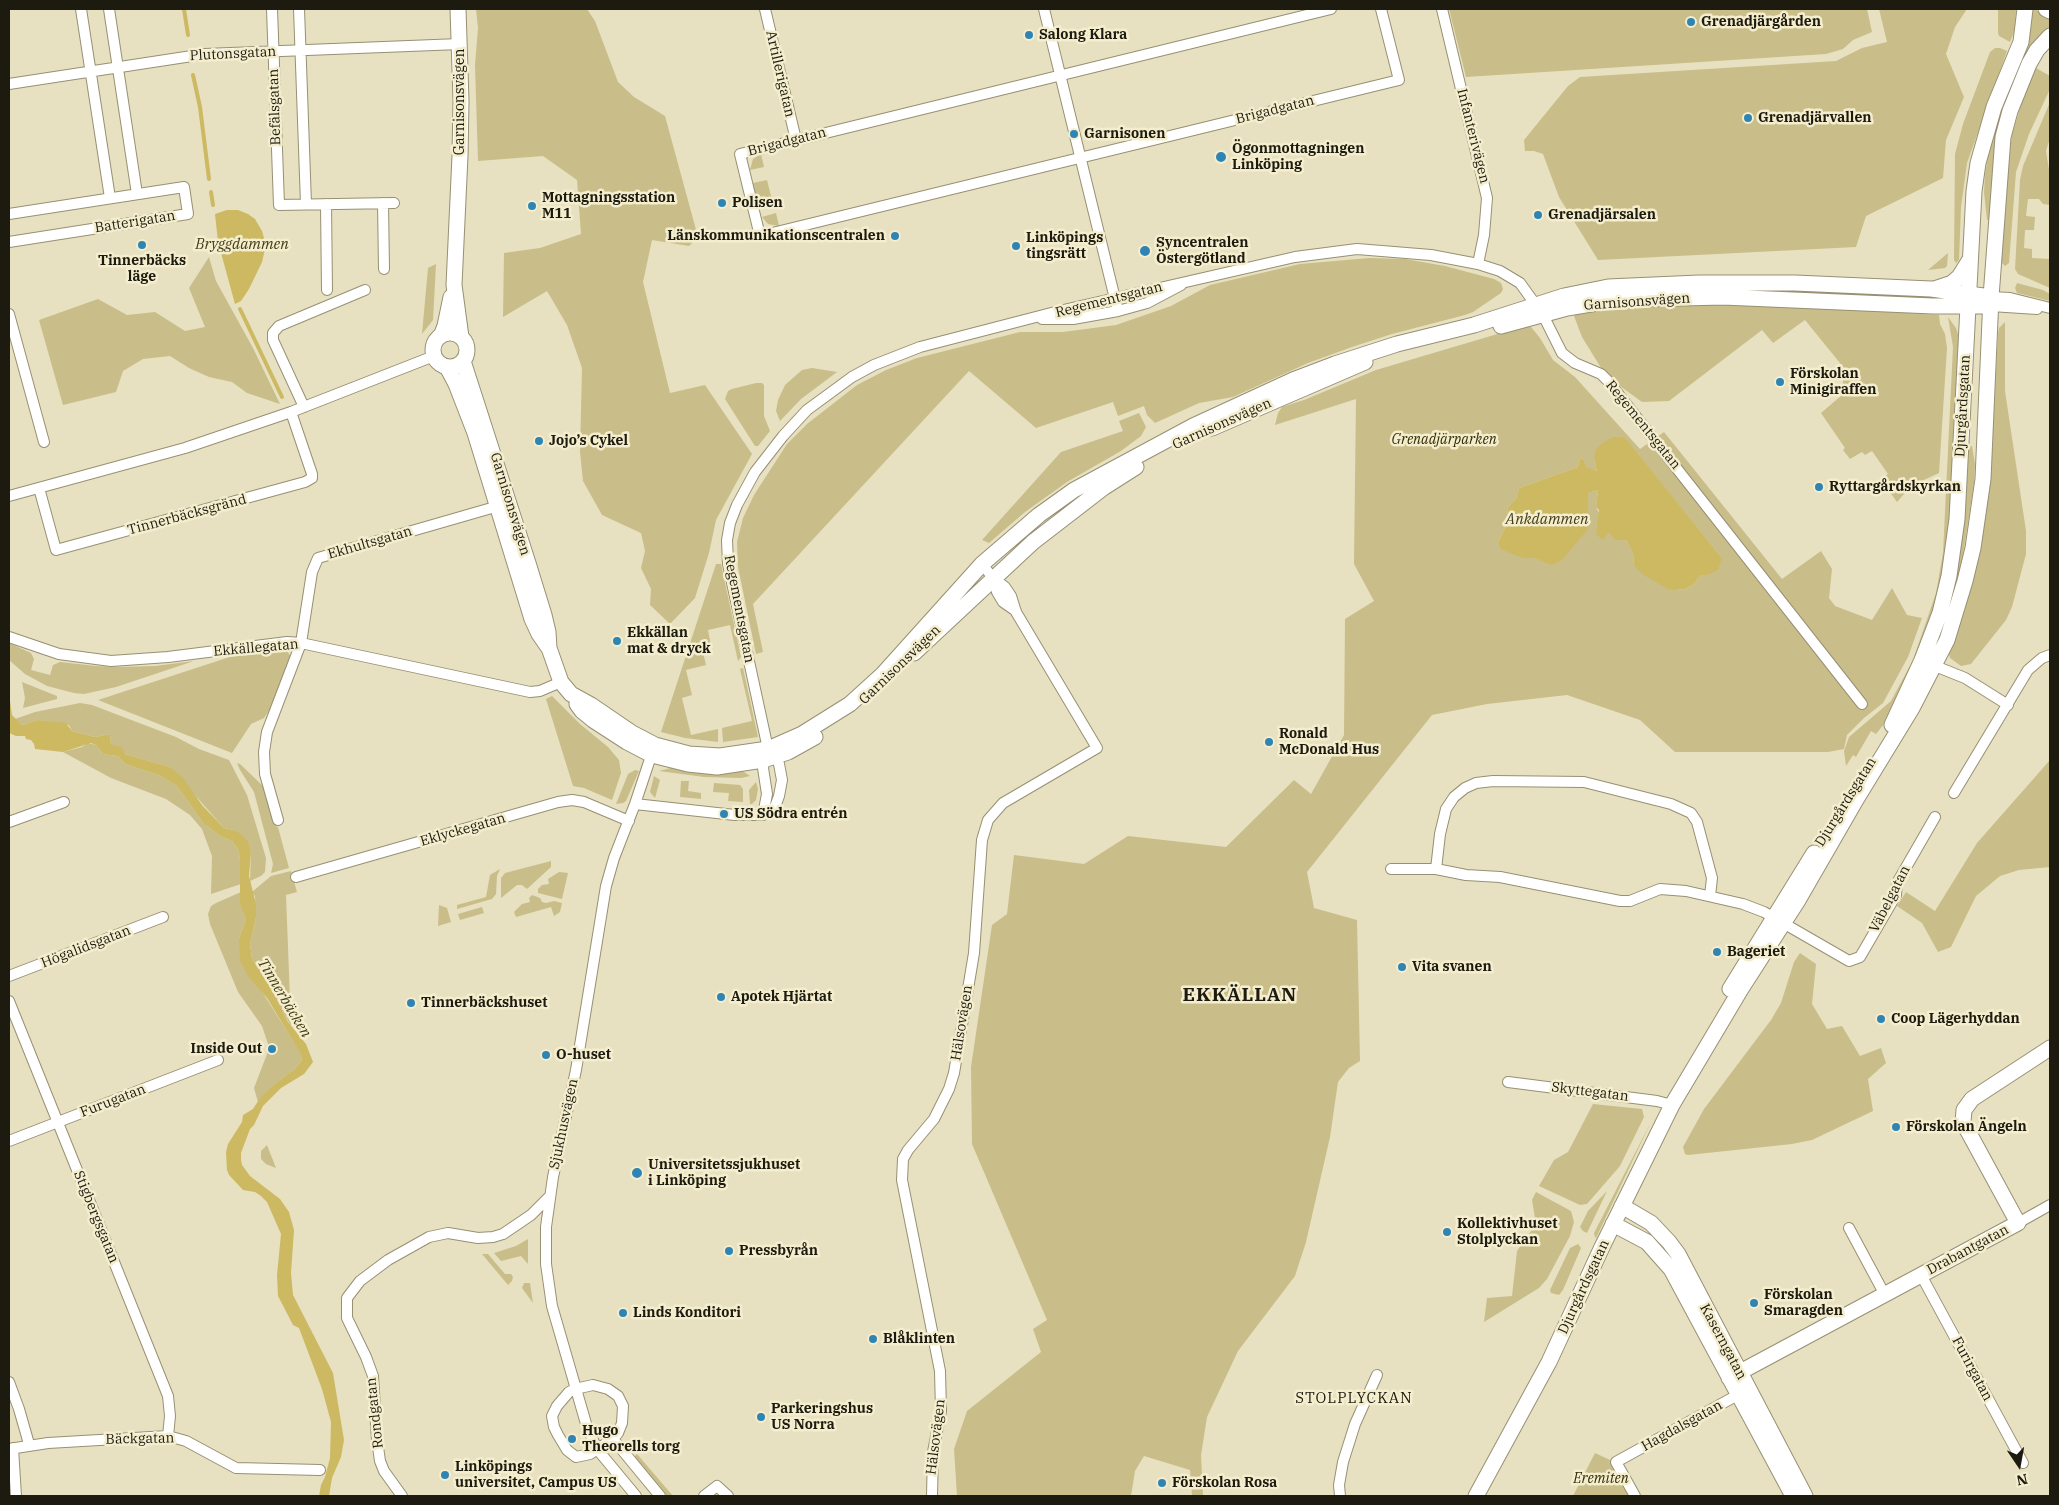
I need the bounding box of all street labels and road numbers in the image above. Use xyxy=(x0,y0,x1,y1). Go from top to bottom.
street label: Artillerigatan xyxy=(762,29,798,119)
street label: Plutonsgatan xyxy=(189,43,277,65)
street label: Garnisonsvägen xyxy=(452,49,468,155)
street label: Befälsgatan xyxy=(265,68,285,146)
street label: Infanterivägen xyxy=(1453,87,1493,185)
street label: Brigadgatan xyxy=(1234,92,1316,128)
street label: Brigadgatan xyxy=(746,124,828,160)
street label: Batterigatan xyxy=(94,207,176,237)
street label: Regementsgatan xyxy=(1054,279,1164,321)
street label: Garnisonsvägen xyxy=(1583,290,1691,314)
street label: Djurgårdsgatan xyxy=(1952,355,1974,457)
street label: Regementsgatan xyxy=(1602,377,1684,473)
street label: Garnisonsvägen xyxy=(1170,395,1274,453)
street label: Garnisonsvägen xyxy=(486,451,534,557)
street label: Tinnerbäcksgränd xyxy=(126,491,248,539)
street label: Ekhultsgatan xyxy=(326,523,414,563)
street label: Regementsgatan xyxy=(720,554,758,664)
street label: Garnisonsvägen xyxy=(856,622,944,708)
street label: Ekkällegatan xyxy=(213,636,299,660)
street label: Djurgårdsgatan xyxy=(1812,754,1880,850)
street label: Eklyckegatan xyxy=(418,810,508,850)
street label: Väbelgatan xyxy=(1866,863,1914,935)
street label: Högalidsgatan xyxy=(39,922,133,972)
street label: Hälsovägen xyxy=(948,984,976,1062)
street label: Sjukhusvägen xyxy=(546,1077,582,1171)
street label: Skyttegatan xyxy=(1550,1079,1630,1105)
street label: Furugatan xyxy=(78,1081,148,1121)
street label: Stigbergsgatan xyxy=(70,1168,122,1266)
street label: Drabantgatan xyxy=(1924,1221,2012,1279)
street label: Djurgårdsgatan xyxy=(1555,1237,1613,1337)
street label: Kaserngatan xyxy=(1696,1301,1750,1383)
street label: Furirgatan xyxy=(1948,1334,1996,1404)
street label: Rondgatan xyxy=(363,1377,387,1449)
street label: Hagdalsgatan xyxy=(1639,1397,1725,1455)
street label: Hälsovägen xyxy=(923,1398,949,1476)
street label: Bäckgatan xyxy=(105,1430,175,1448)

